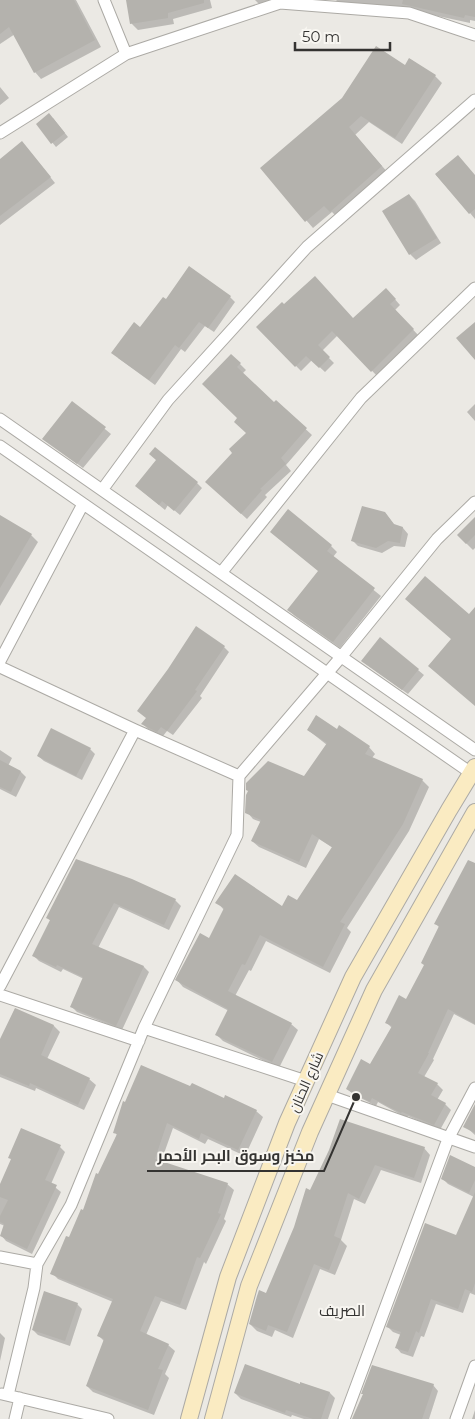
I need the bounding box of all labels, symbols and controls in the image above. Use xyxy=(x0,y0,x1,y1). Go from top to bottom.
scale bar xyxy=(295,20,390,52)
text: 50 m xyxy=(302,27,340,46)
street label: شارع الحنان xyxy=(285,1049,327,1115)
callout: مخبز وسوق البحر الأحمر xyxy=(147,1141,324,1171)
text: مخبز وسوق البحر الأحمر xyxy=(157,1146,314,1165)
district label: الصريف xyxy=(319,1301,365,1320)

